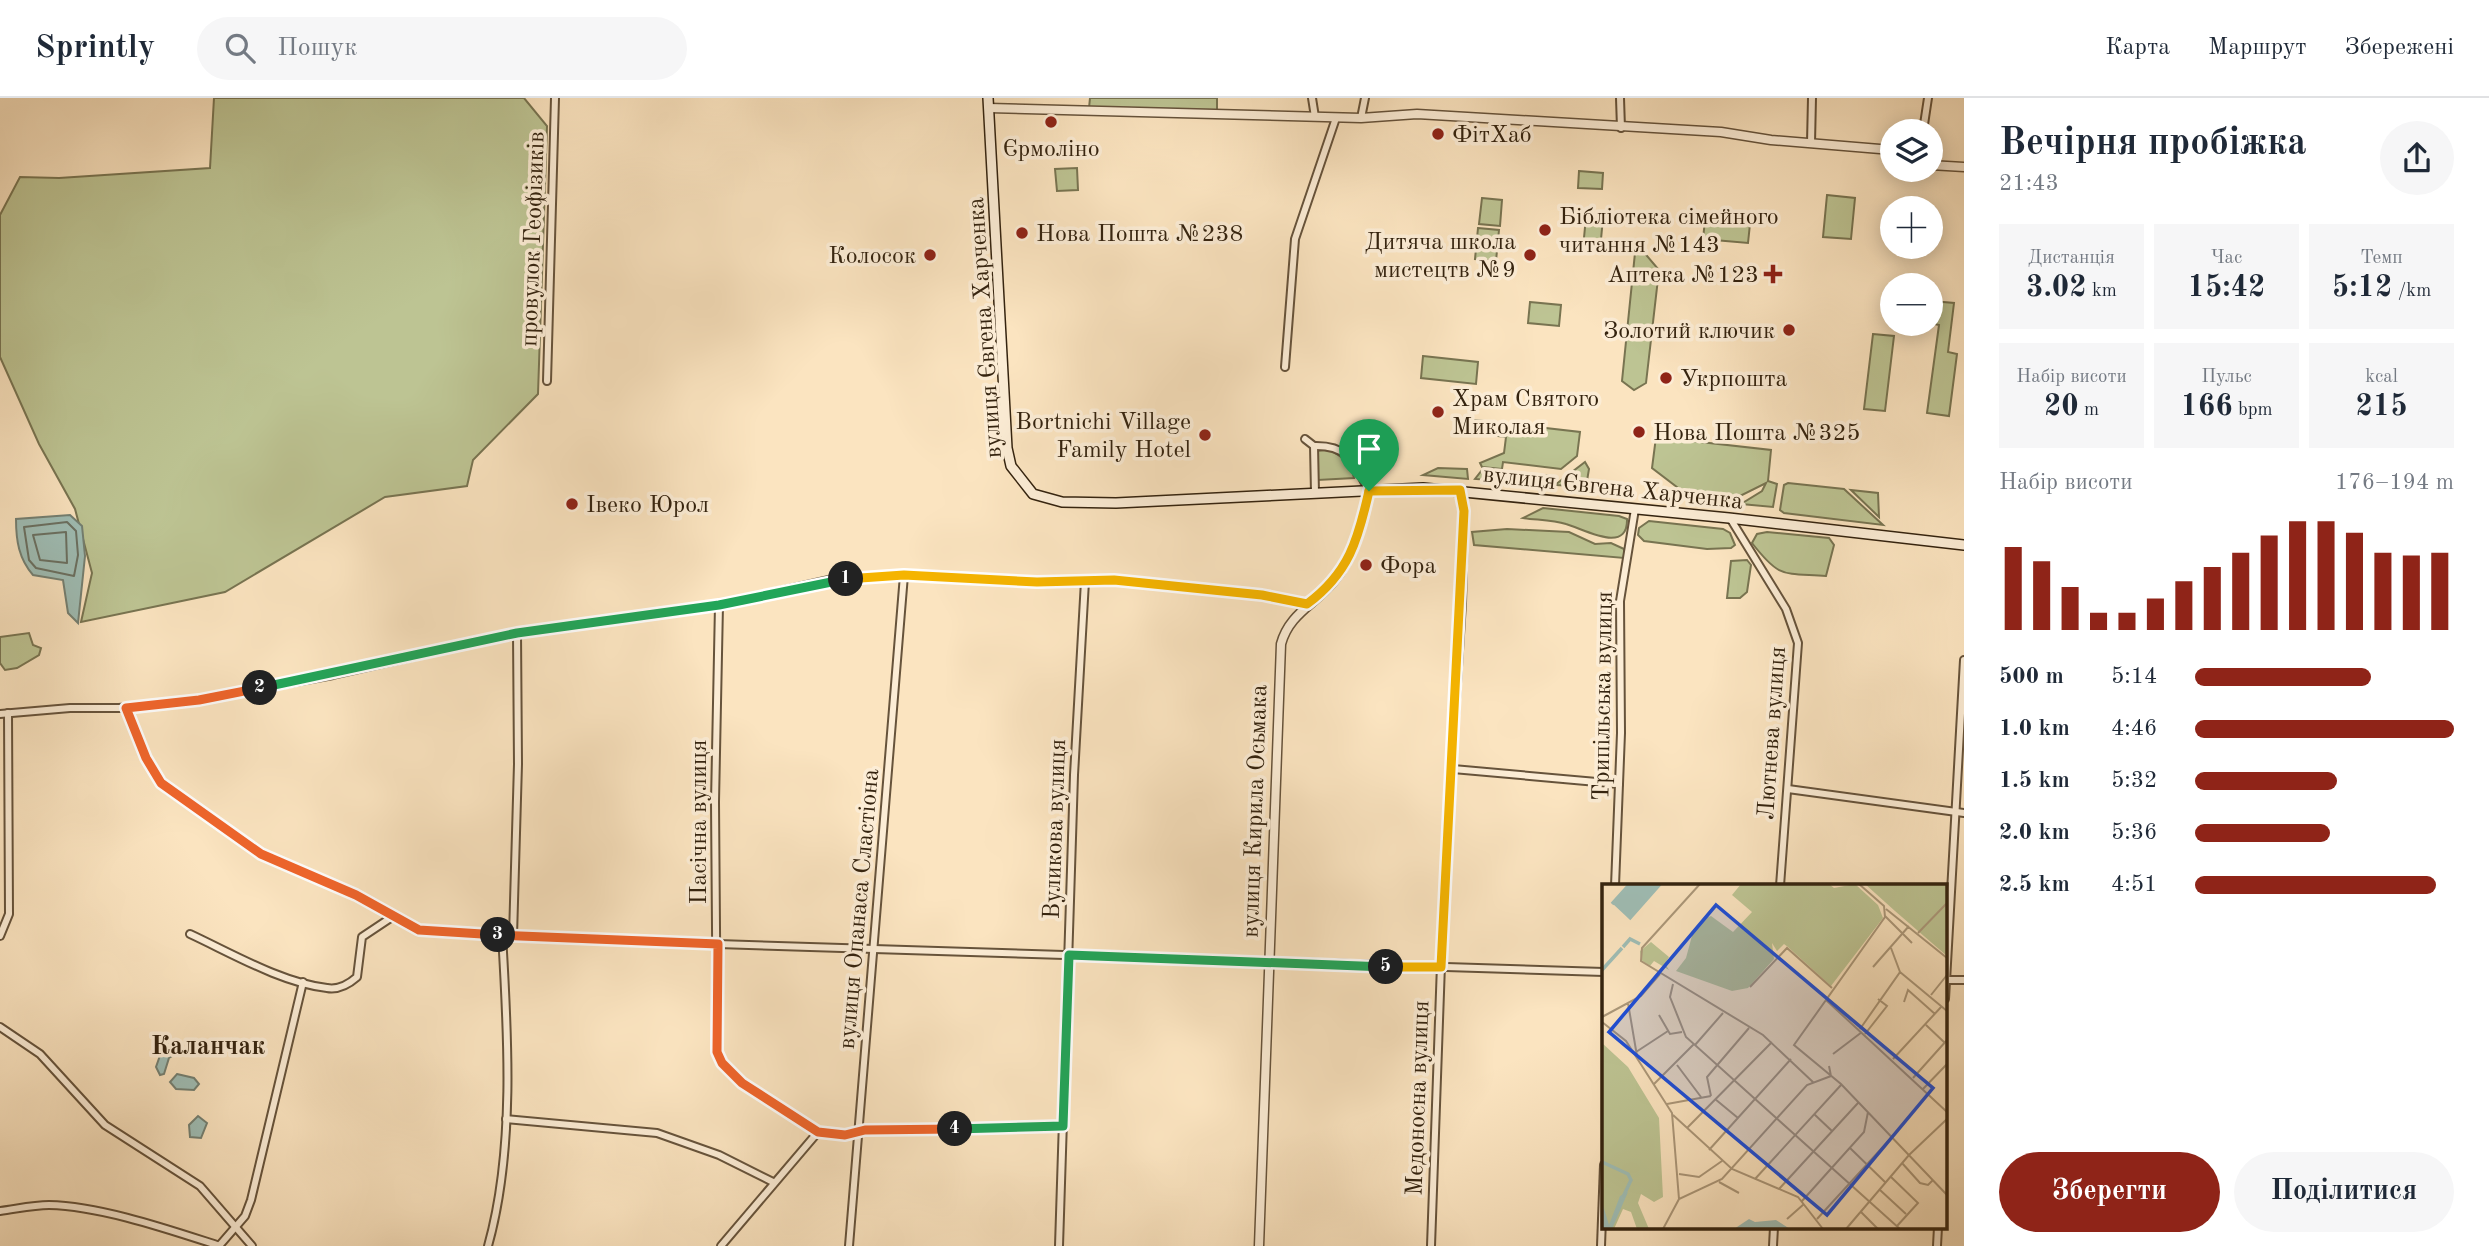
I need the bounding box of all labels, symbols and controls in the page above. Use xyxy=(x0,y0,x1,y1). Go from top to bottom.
search box xyxy=(197,17,687,80)
icon: search xyxy=(221,29,259,67)
text: Sprintly xyxy=(35,32,155,65)
text: Пошук xyxy=(277,35,357,61)
text: Карта xyxy=(2105,36,2170,60)
text: Маршрут xyxy=(2208,36,2307,60)
text: Збережені xyxy=(2345,36,2454,60)
marker: Єрмоліно xyxy=(1043,114,1059,130)
map controls xyxy=(1880,119,1943,336)
button: layers xyxy=(1880,119,1943,182)
button: share xyxy=(2380,121,2454,195)
place label: ФітХаб xyxy=(1452,124,1532,148)
text: Вечірня пробіжка xyxy=(1999,125,2307,163)
marker: ФітХаб xyxy=(1430,126,1446,142)
street label: провулок Геофізиків xyxy=(518,131,550,347)
place label: Єрмоліно xyxy=(1002,138,1100,162)
text: 21:43 xyxy=(1999,172,2059,195)
street label: вулиця Євгена Харченка xyxy=(965,196,1007,459)
button: + xyxy=(1880,196,1943,259)
place label: Бібліотека сімейного читання №143 xyxy=(1559,206,1779,258)
marker: Бібліотека сімейного читання №143 xyxy=(1537,222,1553,238)
place label: Нова Пошта №238 xyxy=(1036,223,1243,247)
marker: Нова Пошта №238 xyxy=(1014,225,1030,241)
place label: Дитяча школа мистецтв №9 xyxy=(1365,231,1516,283)
place label: Колосок xyxy=(828,245,916,269)
marker: Колосок xyxy=(922,247,938,263)
marker: Дитяча школа мистецтв №9 xyxy=(1522,247,1538,263)
text: Дистанція xyxy=(2028,249,2115,268)
text: Час xyxy=(2211,249,2242,268)
text: Темп xyxy=(2360,249,2403,268)
place label: Аптека №123 xyxy=(1607,264,1759,288)
marker: Аптека №123 xyxy=(1765,266,1781,282)
button: − xyxy=(1880,273,1943,336)
text: 3.02 xyxy=(2026,273,2087,303)
text: 15:42 xyxy=(2188,273,2266,303)
text: 5:12 xyxy=(2332,273,2392,303)
text: km xyxy=(2087,282,2117,301)
text: /km xyxy=(2392,282,2431,301)
place label: Золотий ключик xyxy=(1603,320,1775,344)
marker: Золотий ключик xyxy=(1781,322,1797,338)
place label: Укрпошта xyxy=(1680,368,1788,392)
text: Набір висоти xyxy=(2016,368,2127,387)
text: Пульс xyxy=(2201,368,2252,387)
text: kcal xyxy=(2365,368,2398,387)
marker: Укрпошта xyxy=(1658,370,1674,386)
place label: Храм Святого Миколая xyxy=(1452,388,1599,440)
text: 20 xyxy=(2044,392,2079,422)
text: 166 xyxy=(2180,392,2233,422)
text: 215 xyxy=(2355,392,2408,422)
text: m xyxy=(2079,401,2099,420)
text: bpm xyxy=(2233,401,2273,420)
marker: Храм Святого Миколая xyxy=(1430,404,1446,420)
place label: Bortnichi Village Family Hotel xyxy=(1015,411,1191,463)
pin xyxy=(1339,419,1399,491)
place label: Нова Пошта №325 xyxy=(1653,422,1860,446)
marker: Нова Пошта №325 xyxy=(1631,424,1647,440)
marker: Bortnichi Village Family Hotel xyxy=(1197,427,1213,443)
icon: arrive xyxy=(1350,430,1388,468)
street label: вулиця Євгена Харченка xyxy=(1481,463,1744,515)
text: Набір висоти xyxy=(1999,471,2133,494)
text: 176–194 m xyxy=(2335,471,2454,494)
place label: Івеко Юрол xyxy=(586,494,709,518)
marker: Івеко Юрол xyxy=(564,496,580,512)
place label: Фора xyxy=(1380,555,1436,579)
marker: Фора xyxy=(1358,557,1374,573)
pin: 1 xyxy=(828,561,864,596)
text: 1 xyxy=(840,569,851,588)
street label: Трипільська вулиця xyxy=(1590,591,1618,801)
street label: Лютнева вулиця xyxy=(1755,646,1791,821)
text: 500 m xyxy=(1999,665,2064,688)
text: 5:14 xyxy=(2111,665,2157,688)
pin: 2 xyxy=(243,670,278,706)
text: 2 xyxy=(254,678,265,697)
street label: вулиця Кирила Осьмака xyxy=(1240,684,1272,938)
text: 1.0 km xyxy=(1999,717,2070,740)
text: 4:46 xyxy=(2111,717,2157,740)
street label: Вуликова вулиця xyxy=(1041,738,1071,920)
street label: Пасічна вулиця xyxy=(688,740,712,904)
street label: вулиця Опанаса Сластіона xyxy=(836,768,884,1050)
text: 1.5 km xyxy=(1999,769,2070,792)
text: 5:32 xyxy=(2111,769,2157,792)
text: 2.0 km xyxy=(1999,821,2070,844)
text: 5:36 xyxy=(2111,821,2157,844)
text: 2.5 km xyxy=(1999,873,2070,896)
text: 4:51 xyxy=(2111,873,2157,896)
inset map xyxy=(1602,884,1946,1228)
pin: 3 xyxy=(480,918,516,952)
text: 3 xyxy=(492,925,503,944)
pin: 5 xyxy=(1368,950,1404,984)
text: 5 xyxy=(1380,957,1391,976)
street label: Медоносна вулиця xyxy=(1404,1000,1434,1196)
district label: Каланчак xyxy=(151,1034,265,1060)
pin: 4 xyxy=(937,1112,972,1146)
text: 4 xyxy=(949,1119,960,1138)
button: Зберегти xyxy=(1999,1152,2220,1232)
button: Поділитися xyxy=(2234,1152,2454,1232)

